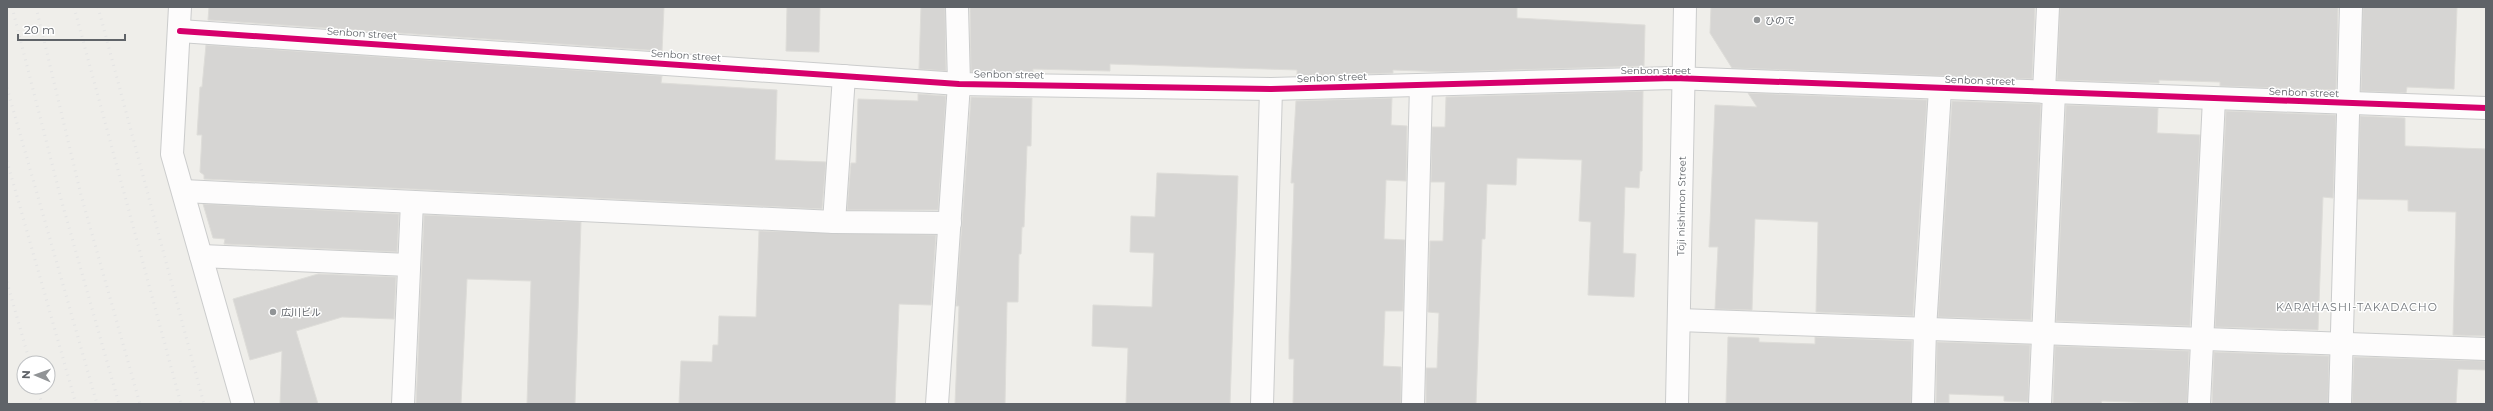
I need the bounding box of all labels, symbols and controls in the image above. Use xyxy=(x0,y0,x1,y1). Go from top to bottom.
place label: ひので xyxy=(1765,14,1795,27)
marker: ひので xyxy=(1752,15,1762,25)
scale bar xyxy=(18,16,125,42)
text: 20 m xyxy=(24,22,55,37)
street label: Senbon street xyxy=(326,25,398,42)
street label: Senbon street xyxy=(650,47,722,64)
street label: Senbon street xyxy=(1621,64,1691,77)
street label: Senbon street xyxy=(974,67,1044,82)
street label: Senbon street xyxy=(1297,70,1367,85)
street label: Senbon street xyxy=(1945,73,2015,88)
street label: Senbon street xyxy=(2269,85,2339,100)
street label: Tōji nishimon Street xyxy=(1674,156,1689,256)
district label: KARAHASHI-TAKADACHO xyxy=(2276,300,2438,314)
place label: 広川ビル xyxy=(281,306,321,319)
marker: 広川ビル xyxy=(268,307,278,317)
north arrow xyxy=(16,355,56,395)
text: N xyxy=(19,370,33,379)

